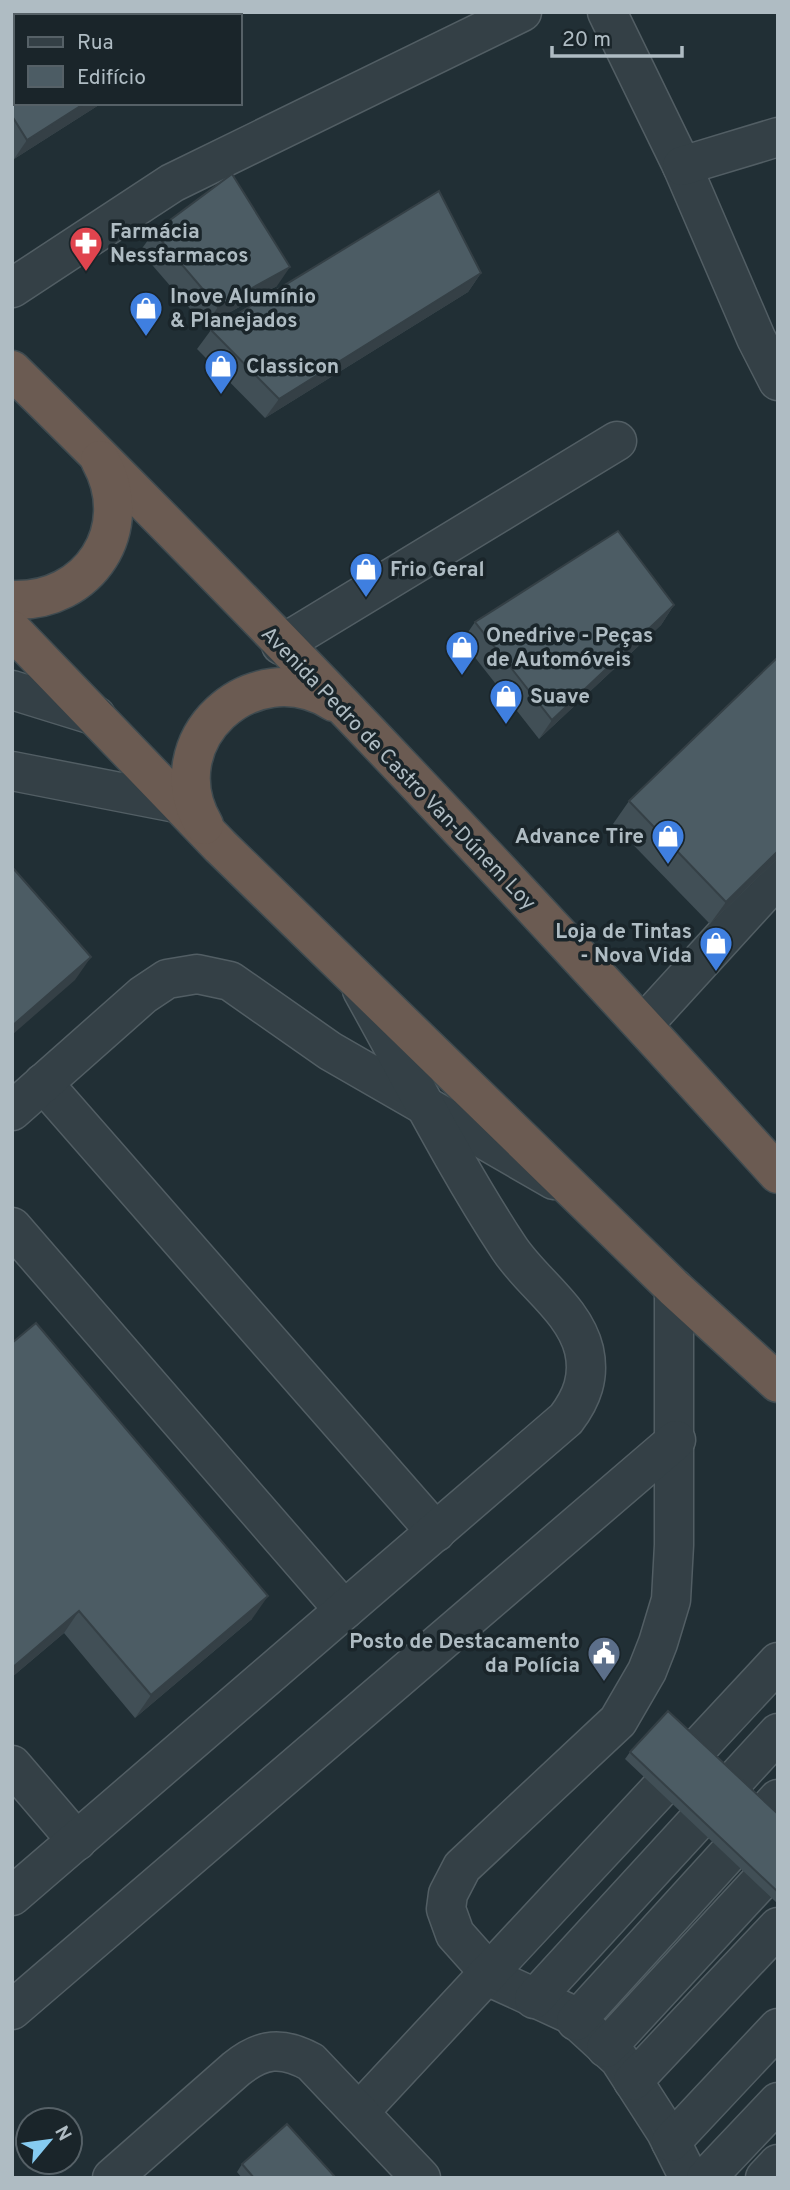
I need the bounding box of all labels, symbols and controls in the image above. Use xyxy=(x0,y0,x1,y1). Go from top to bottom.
legend xyxy=(14,14,242,105)
scale bar xyxy=(552,14,682,58)
text: 20 m xyxy=(562,27,611,54)
text: Rua xyxy=(77,30,114,57)
text: Edifício xyxy=(77,65,146,92)
place label: Farmácia Nessfarmacos xyxy=(110,219,249,270)
pharmacy icon: Farmácia Nessfarmacos xyxy=(67,224,105,273)
place label: Inove Alumínio & Planejados xyxy=(170,284,316,335)
shop icon: Inove Alumínio & Planejados xyxy=(127,289,165,338)
shop icon: Classicon xyxy=(202,347,240,396)
place label: Classicon xyxy=(246,354,339,381)
shop icon: Frio Geral xyxy=(347,550,385,599)
place label: Frio Geral xyxy=(390,557,485,584)
street label: Avenida Pedro de Castro Van-Dúnem Loy xyxy=(255,621,541,917)
place label: Onedrive - Peças de Automóveis xyxy=(486,623,653,674)
shop icon: Onedrive - Peças de Automóveis xyxy=(443,628,481,677)
shop icon: Suave xyxy=(487,677,525,726)
place label: Suave xyxy=(530,684,590,711)
shop icon: Advance Tire xyxy=(649,817,687,866)
place label: Advance Tire xyxy=(515,824,644,851)
place label: Loja de Tintas - Nova Vida xyxy=(555,919,692,970)
shop icon: Loja de Tintas - Nova Vida xyxy=(697,924,735,973)
place label: Posto de Destacamento da Polícia xyxy=(349,1629,580,1680)
public building icon: Posto de Destacamento da Polícia xyxy=(585,1634,623,1683)
north arrow xyxy=(14,2106,84,2176)
text: N xyxy=(48,2122,76,2146)

